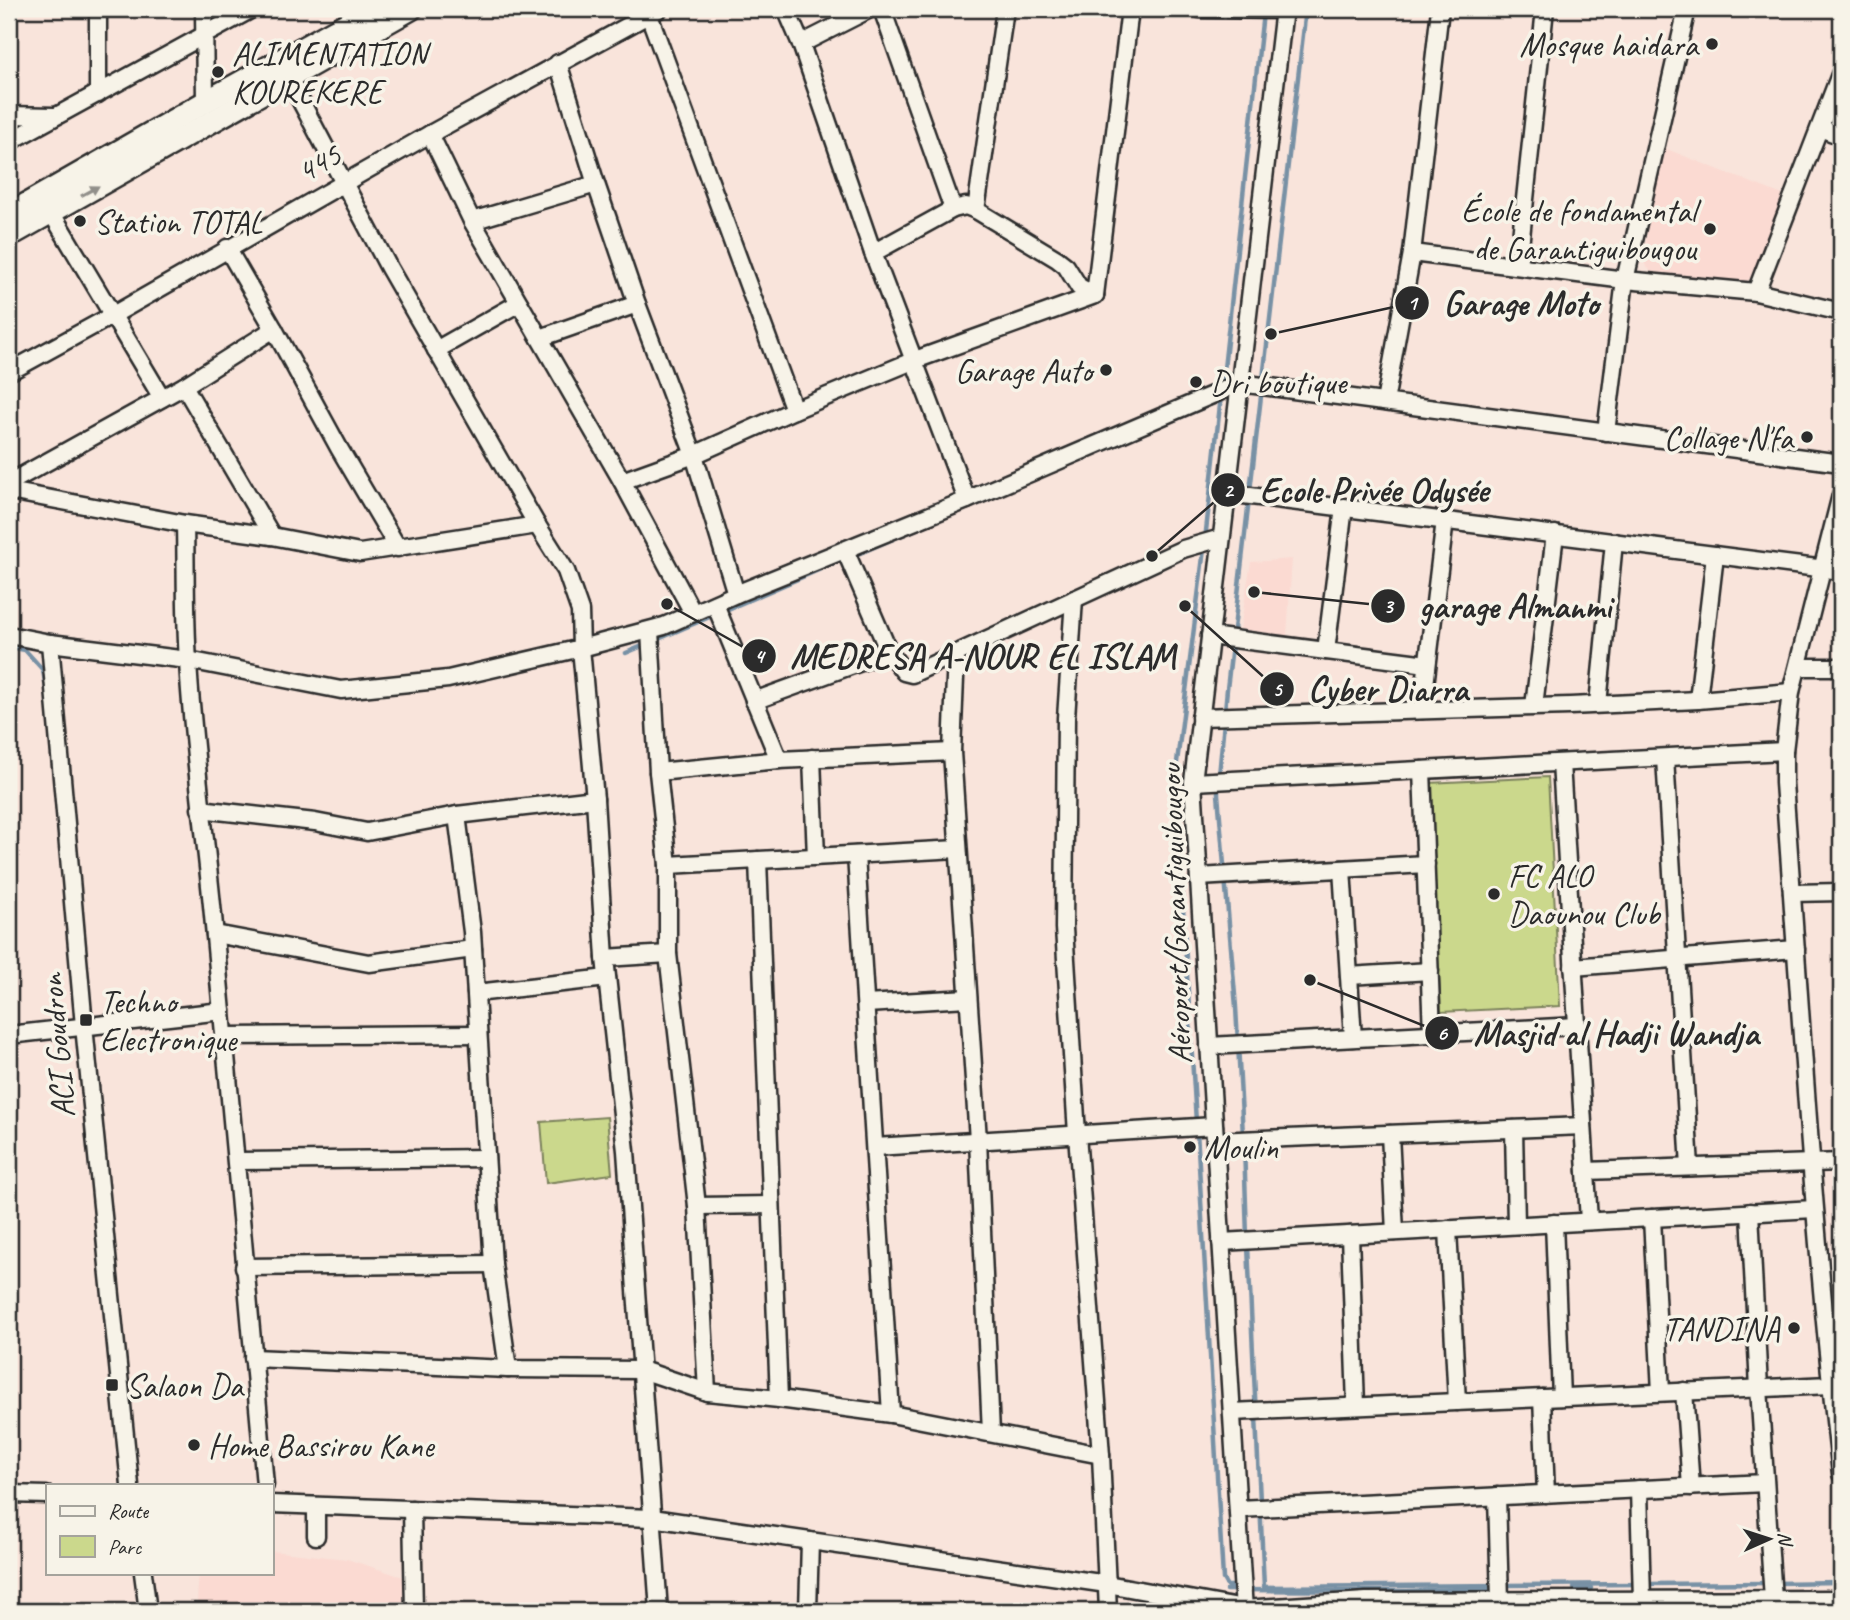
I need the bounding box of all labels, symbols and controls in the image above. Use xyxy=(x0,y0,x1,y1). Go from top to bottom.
place label: Mosque haidara xyxy=(1520,24,1701,66)
place label: ALIMENTATION KOUREKERE xyxy=(232,33,431,113)
marker: Mosque haidara xyxy=(1704,36,1720,52)
marker: ALIMENTATION KOUREKERE xyxy=(210,64,226,80)
street label: 445 xyxy=(289,132,350,192)
one-way arrow xyxy=(80,185,99,197)
place label: École de fondamental de Garantiguibougou xyxy=(1461,190,1701,270)
place label: Station TOTAL xyxy=(94,201,263,243)
marker: Station TOTAL xyxy=(72,213,88,229)
marker: École de fondamental de Garantiguibougou xyxy=(1702,221,1718,237)
callout: Garage Moto xyxy=(1395,275,1613,331)
text: Garage Moto xyxy=(1443,281,1602,326)
text: 1 xyxy=(1407,290,1419,316)
place label: Garage Auto xyxy=(955,350,1095,392)
marker: Garage Auto xyxy=(1098,362,1114,378)
place label: Dri boutique xyxy=(1210,362,1349,404)
marker: Dri boutique xyxy=(1188,374,1204,390)
place label: Collage N'fa xyxy=(1664,417,1796,459)
marker: Collage N'fa xyxy=(1799,429,1815,445)
callout: Ecole Privée Odysée xyxy=(1211,462,1503,518)
text: Ecole Privée Odysée xyxy=(1260,468,1492,513)
text: 2 xyxy=(1223,477,1235,503)
callout: garage Almanmi xyxy=(1370,578,1626,634)
text: garage Almanmi xyxy=(1419,584,1615,629)
text: 3 xyxy=(1383,593,1395,619)
callout: MEDRESA A-NOUR EL ISLAM xyxy=(741,628,1190,684)
text: MEDRESA A-NOUR EL ISLAM xyxy=(790,634,1178,679)
text: 4 xyxy=(754,643,766,669)
callout: Cyber Diarra xyxy=(1260,661,1482,717)
text: Cyber Diarra xyxy=(1308,667,1471,712)
text: 5 xyxy=(1272,676,1283,702)
street label: Aéroport/Garantiguibougou xyxy=(1149,762,1201,1065)
place label: FC ALO Daounou Club xyxy=(1508,855,1661,935)
marker: FC ALO Daounou Club xyxy=(1486,886,1502,902)
street label: ACI Goudron xyxy=(30,970,84,1120)
place label: Techno Electronique xyxy=(100,981,238,1061)
callout: Masjid al Hadji Wandja xyxy=(1424,1005,1773,1061)
text: Masjid al Hadji Wandja xyxy=(1473,1011,1762,1056)
marker: Techno Electronique xyxy=(78,1012,94,1028)
text: 6 xyxy=(1437,1020,1449,1046)
place label: Moulin xyxy=(1204,1127,1278,1169)
marker: Moulin xyxy=(1182,1139,1198,1155)
place label: TANDINA xyxy=(1663,1308,1781,1350)
marker: TANDINA xyxy=(1786,1320,1802,1336)
place label: Salaon Da xyxy=(126,1365,245,1407)
marker: Salaon Da xyxy=(104,1377,120,1393)
place label: Home Bassirou Kane xyxy=(208,1425,436,1467)
marker: Home Bassirou Kane xyxy=(186,1437,202,1453)
legend xyxy=(46,1484,273,1574)
text: Route xyxy=(108,1498,149,1524)
north arrow xyxy=(1734,1504,1804,1574)
text: N xyxy=(1773,1532,1797,1548)
text: Parc xyxy=(108,1534,143,1560)

